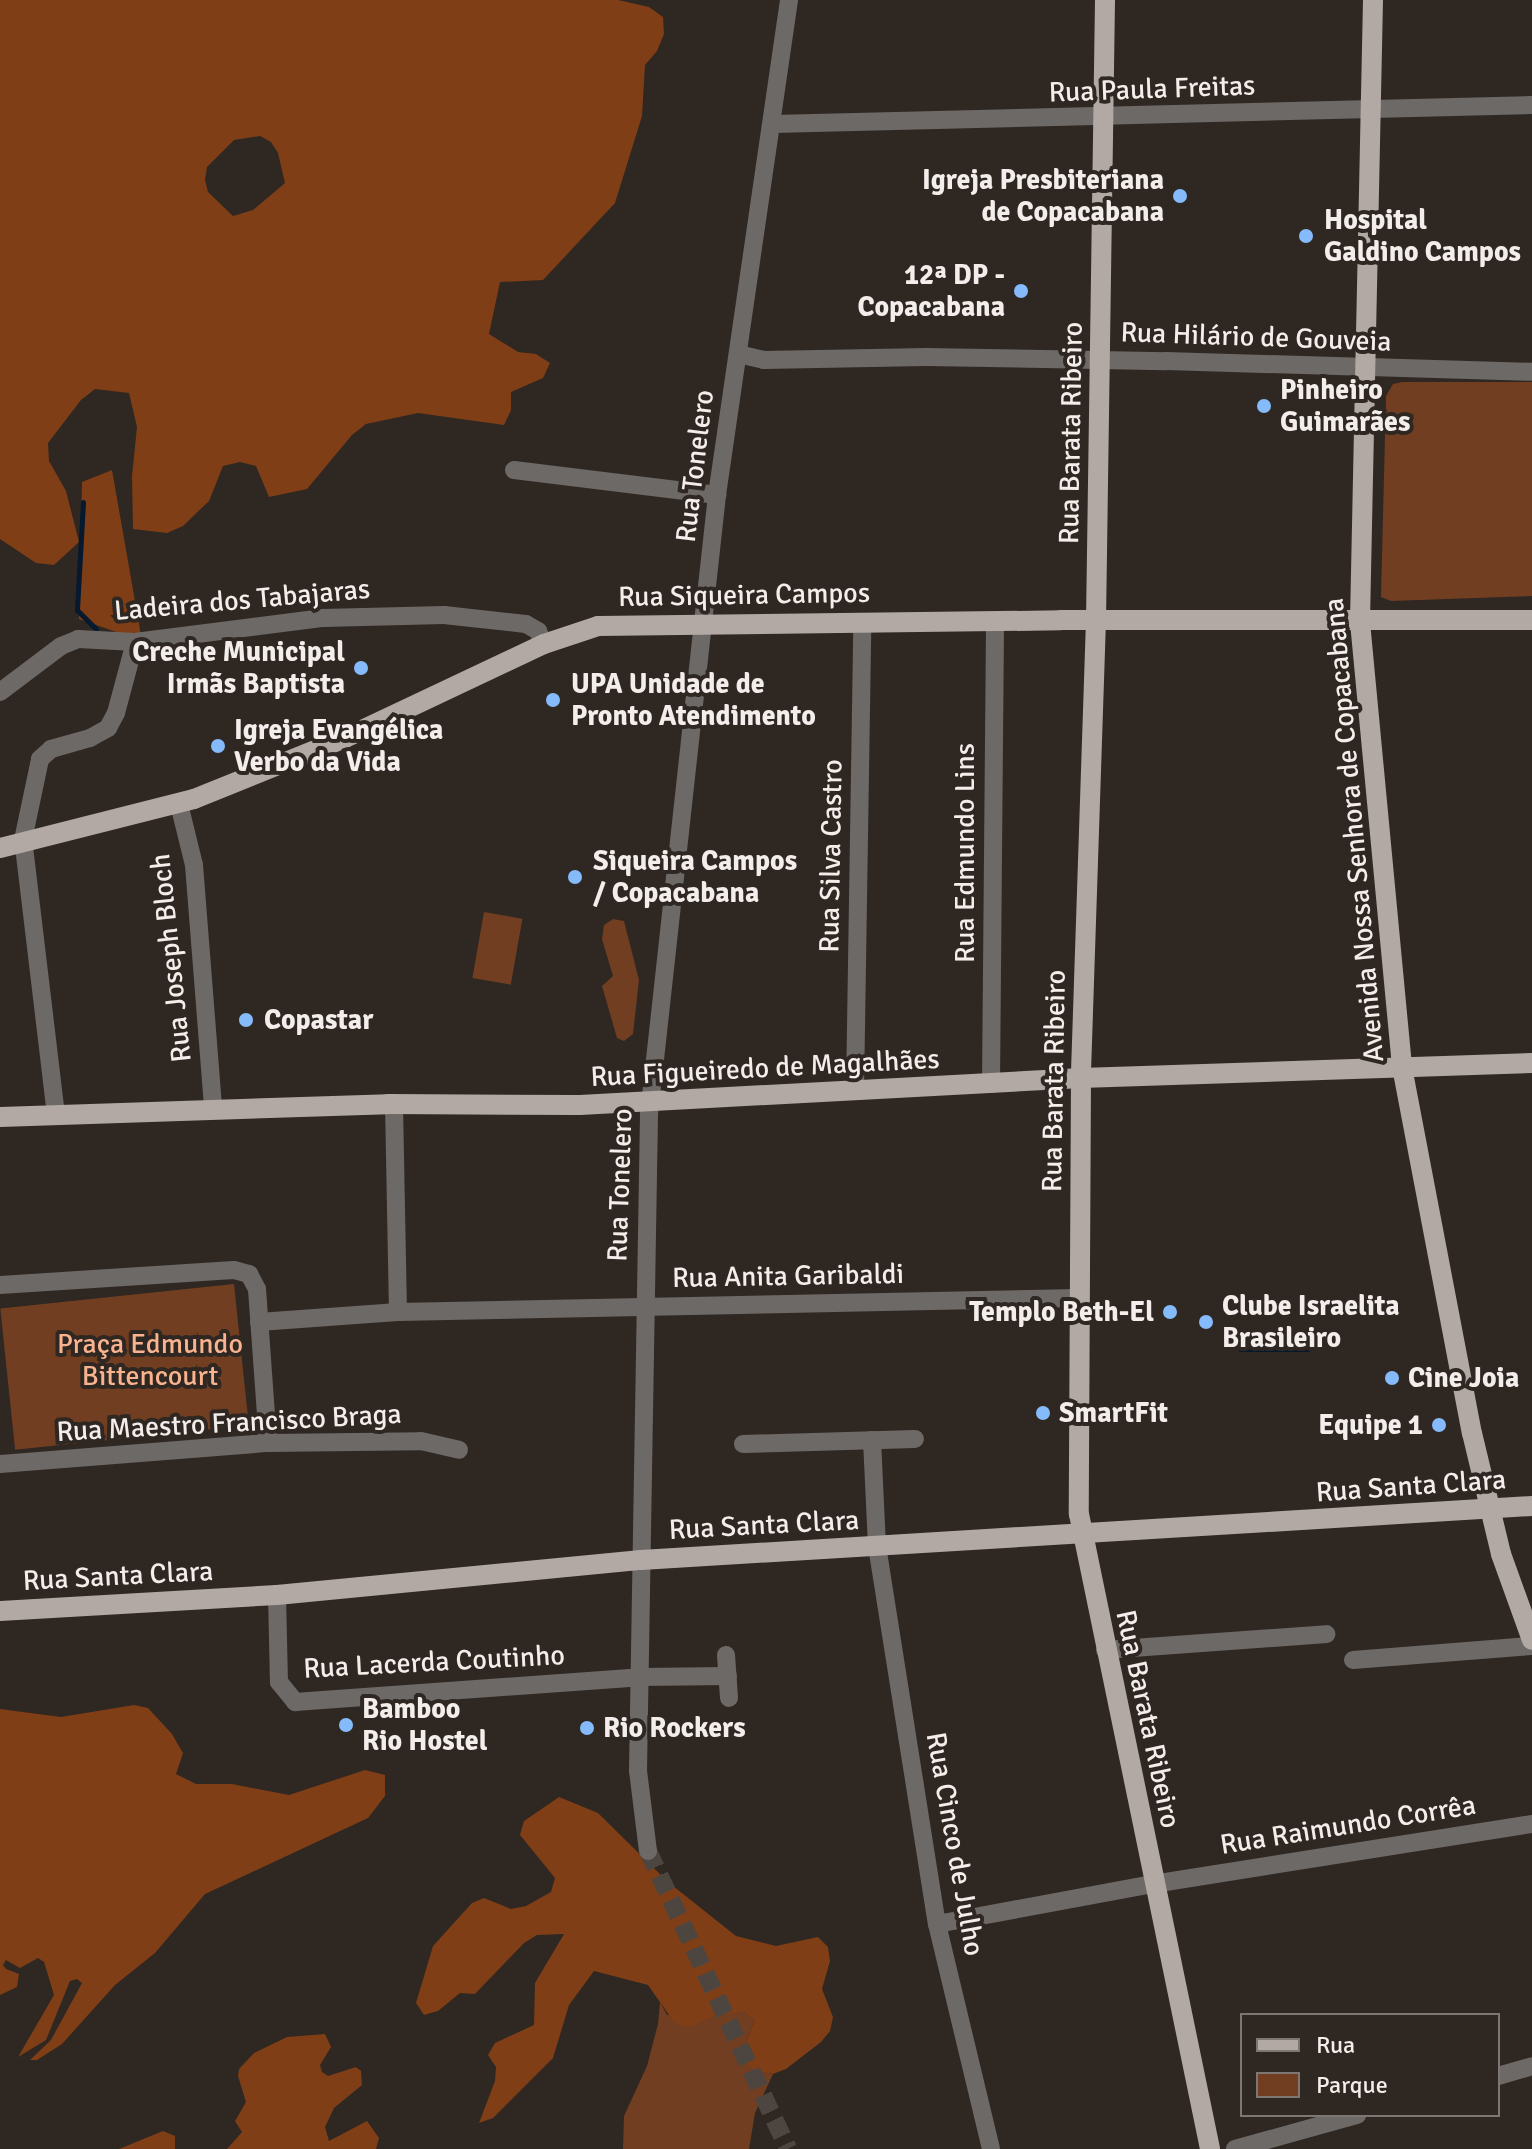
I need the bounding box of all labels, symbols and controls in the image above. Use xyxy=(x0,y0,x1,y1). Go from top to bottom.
street label: Rua Paula Freitas xyxy=(1048,69,1256,109)
place label: Igreja Presbiteriana de Copacabana xyxy=(922,163,1164,229)
marker: Igreja Presbiteriana de Copacabana xyxy=(1171,187,1189,205)
place label: Hospital Galdino Campos xyxy=(1324,203,1521,269)
marker: Hospital Galdino Campos xyxy=(1295,225,1317,247)
place label: 12ª DP - Copacabana xyxy=(858,258,1005,324)
marker: 12ª DP - Copacabana xyxy=(1012,282,1030,300)
street label: Rua Hilário de Gouveia xyxy=(1120,315,1392,359)
street label: Rua Barata Ribeiro xyxy=(1052,322,1090,544)
place label: Pinheiro Guimarães xyxy=(1280,373,1410,439)
street label: Rua Tonelero xyxy=(669,388,721,544)
marker: Pinheiro Guimarães xyxy=(1255,397,1273,415)
street label: Ladeira dos Tabajaras xyxy=(113,572,371,628)
street label: Rua Siqueira Campos xyxy=(618,576,870,614)
street label: Avenida Nossa Senhora de Copacabana xyxy=(1317,597,1391,1063)
place label: Creche Municipal Irmãs Baptista xyxy=(132,635,345,701)
marker: Creche Municipal Irmãs Baptista xyxy=(352,659,370,677)
place label: UPA Unidade de Pronto Atendimento xyxy=(571,667,816,733)
marker: UPA Unidade de Pronto Atendimento xyxy=(542,689,564,711)
place label: Igreja Evangélica Verbo da Vida xyxy=(234,713,443,779)
marker: Igreja Evangélica Verbo da Vida xyxy=(209,737,227,755)
street label: Rua Edmundo Lins xyxy=(948,743,982,963)
street label: Rua Silva Castro xyxy=(813,759,849,953)
place label: Siqueira Campos / Copacabana xyxy=(593,844,797,910)
street label: Rua Joseph Bloch xyxy=(143,852,199,1064)
marker: Siqueira Campos / Copacabana xyxy=(564,866,586,888)
street label: Rua Barata Ribeiro xyxy=(1035,970,1073,1192)
place label: Copastar xyxy=(264,1003,373,1037)
marker: Copastar xyxy=(235,1009,257,1031)
street label: Rua Figueiredo de Magalhães xyxy=(590,1042,940,1094)
street label: Rua Tonelero xyxy=(601,1108,639,1262)
street label: Rua Anita Garibaldi xyxy=(672,1257,904,1295)
place label: Clube Israelita Brasileiro xyxy=(1222,1289,1400,1355)
place label: Templo Beth-El xyxy=(969,1295,1154,1329)
marker: Templo Beth-El xyxy=(1161,1303,1179,1321)
marker: Clube Israelita Brasileiro xyxy=(1197,1313,1215,1331)
park label: Praça Edmundo Bittencourt xyxy=(57,1327,243,1393)
place label: Cine Joia xyxy=(1408,1361,1519,1395)
marker: Cine Joia xyxy=(1383,1369,1401,1387)
place label: SmartFit xyxy=(1059,1396,1168,1430)
street label: Rua Maestro Francisco Braga xyxy=(56,1397,402,1449)
marker: SmartFit xyxy=(1034,1404,1052,1422)
place label: Equipe 1 xyxy=(1318,1408,1423,1442)
marker: Equipe 1 xyxy=(1430,1416,1448,1434)
street label: Rua Santa Clara xyxy=(1315,1463,1507,1509)
street label: Rua Santa Clara xyxy=(668,1503,860,1547)
street label: Rua Santa Clara xyxy=(22,1554,214,1598)
street label: Rua Barata Ribeiro xyxy=(1108,1607,1188,1831)
street label: Rua Lacerda Coutinho xyxy=(302,1638,566,1686)
place label: Bamboo Rio Hostel xyxy=(362,1692,488,1758)
place label: Rio Rockers xyxy=(603,1711,746,1745)
marker: Bamboo Rio Hostel xyxy=(337,1716,355,1734)
marker: Rio Rockers xyxy=(578,1719,596,1737)
street label: Rua Cinco de Julho xyxy=(919,1730,991,1958)
street label: Rua Raimundo Corrêa xyxy=(1218,1788,1478,1862)
legend xyxy=(1240,2013,1500,2117)
text: Rua xyxy=(1316,2030,1355,2060)
text: Parque xyxy=(1316,2070,1388,2100)

